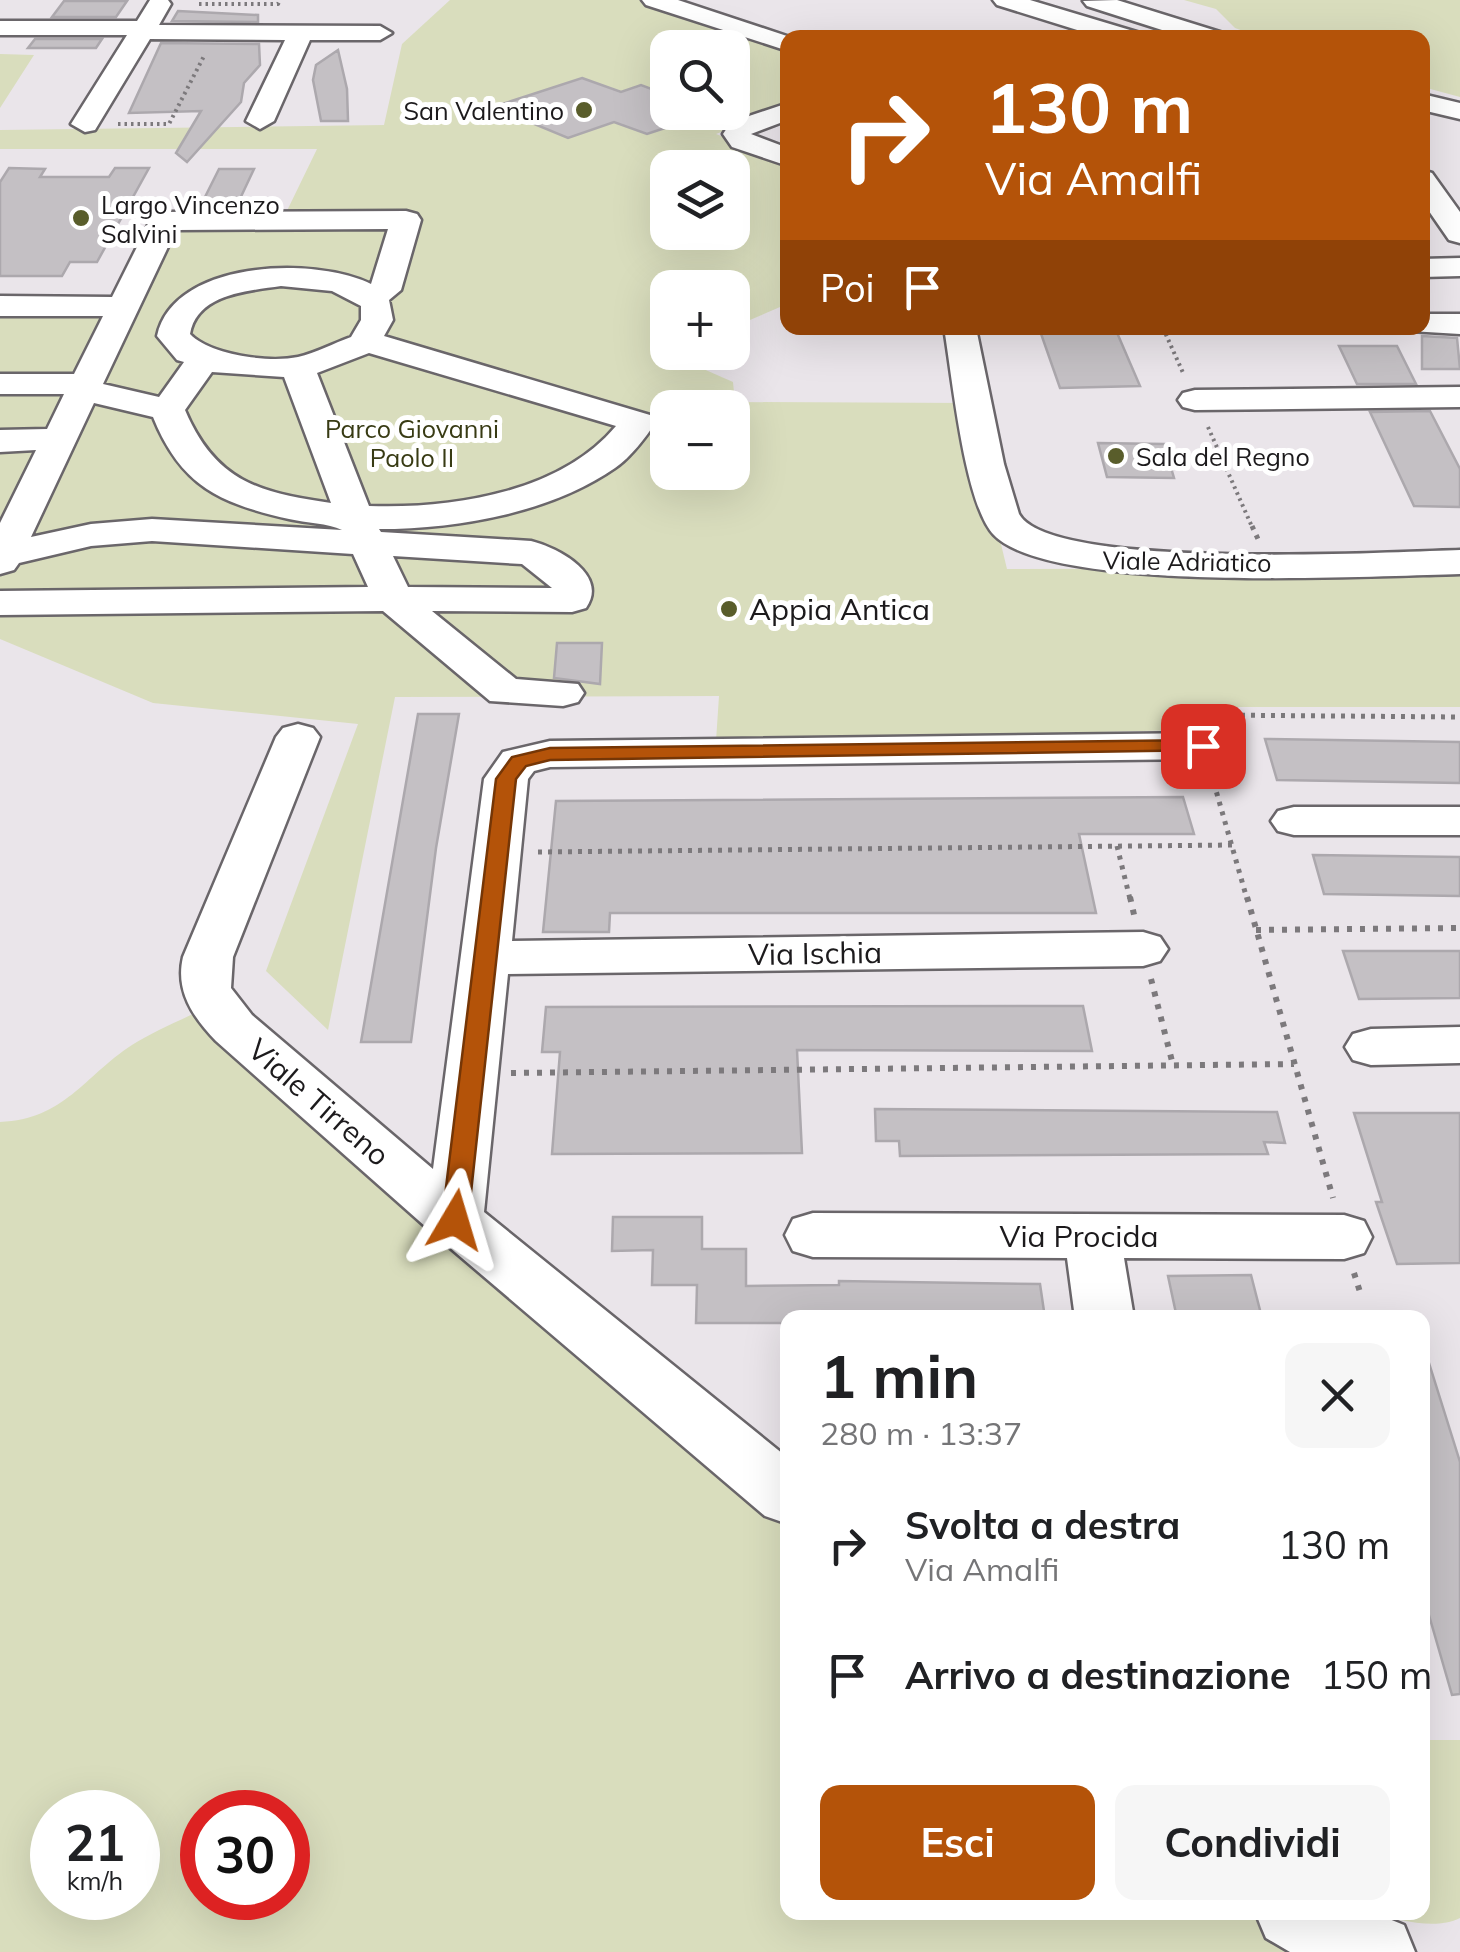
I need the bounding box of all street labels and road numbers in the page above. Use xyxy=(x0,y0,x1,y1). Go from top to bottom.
street label: Viale Adriatico xyxy=(1102,544,1272,578)
street label: Via Ischia xyxy=(748,933,882,973)
street label: Viale Tirreno xyxy=(240,1030,398,1174)
street label: Via Procida xyxy=(1000,1217,1158,1255)

